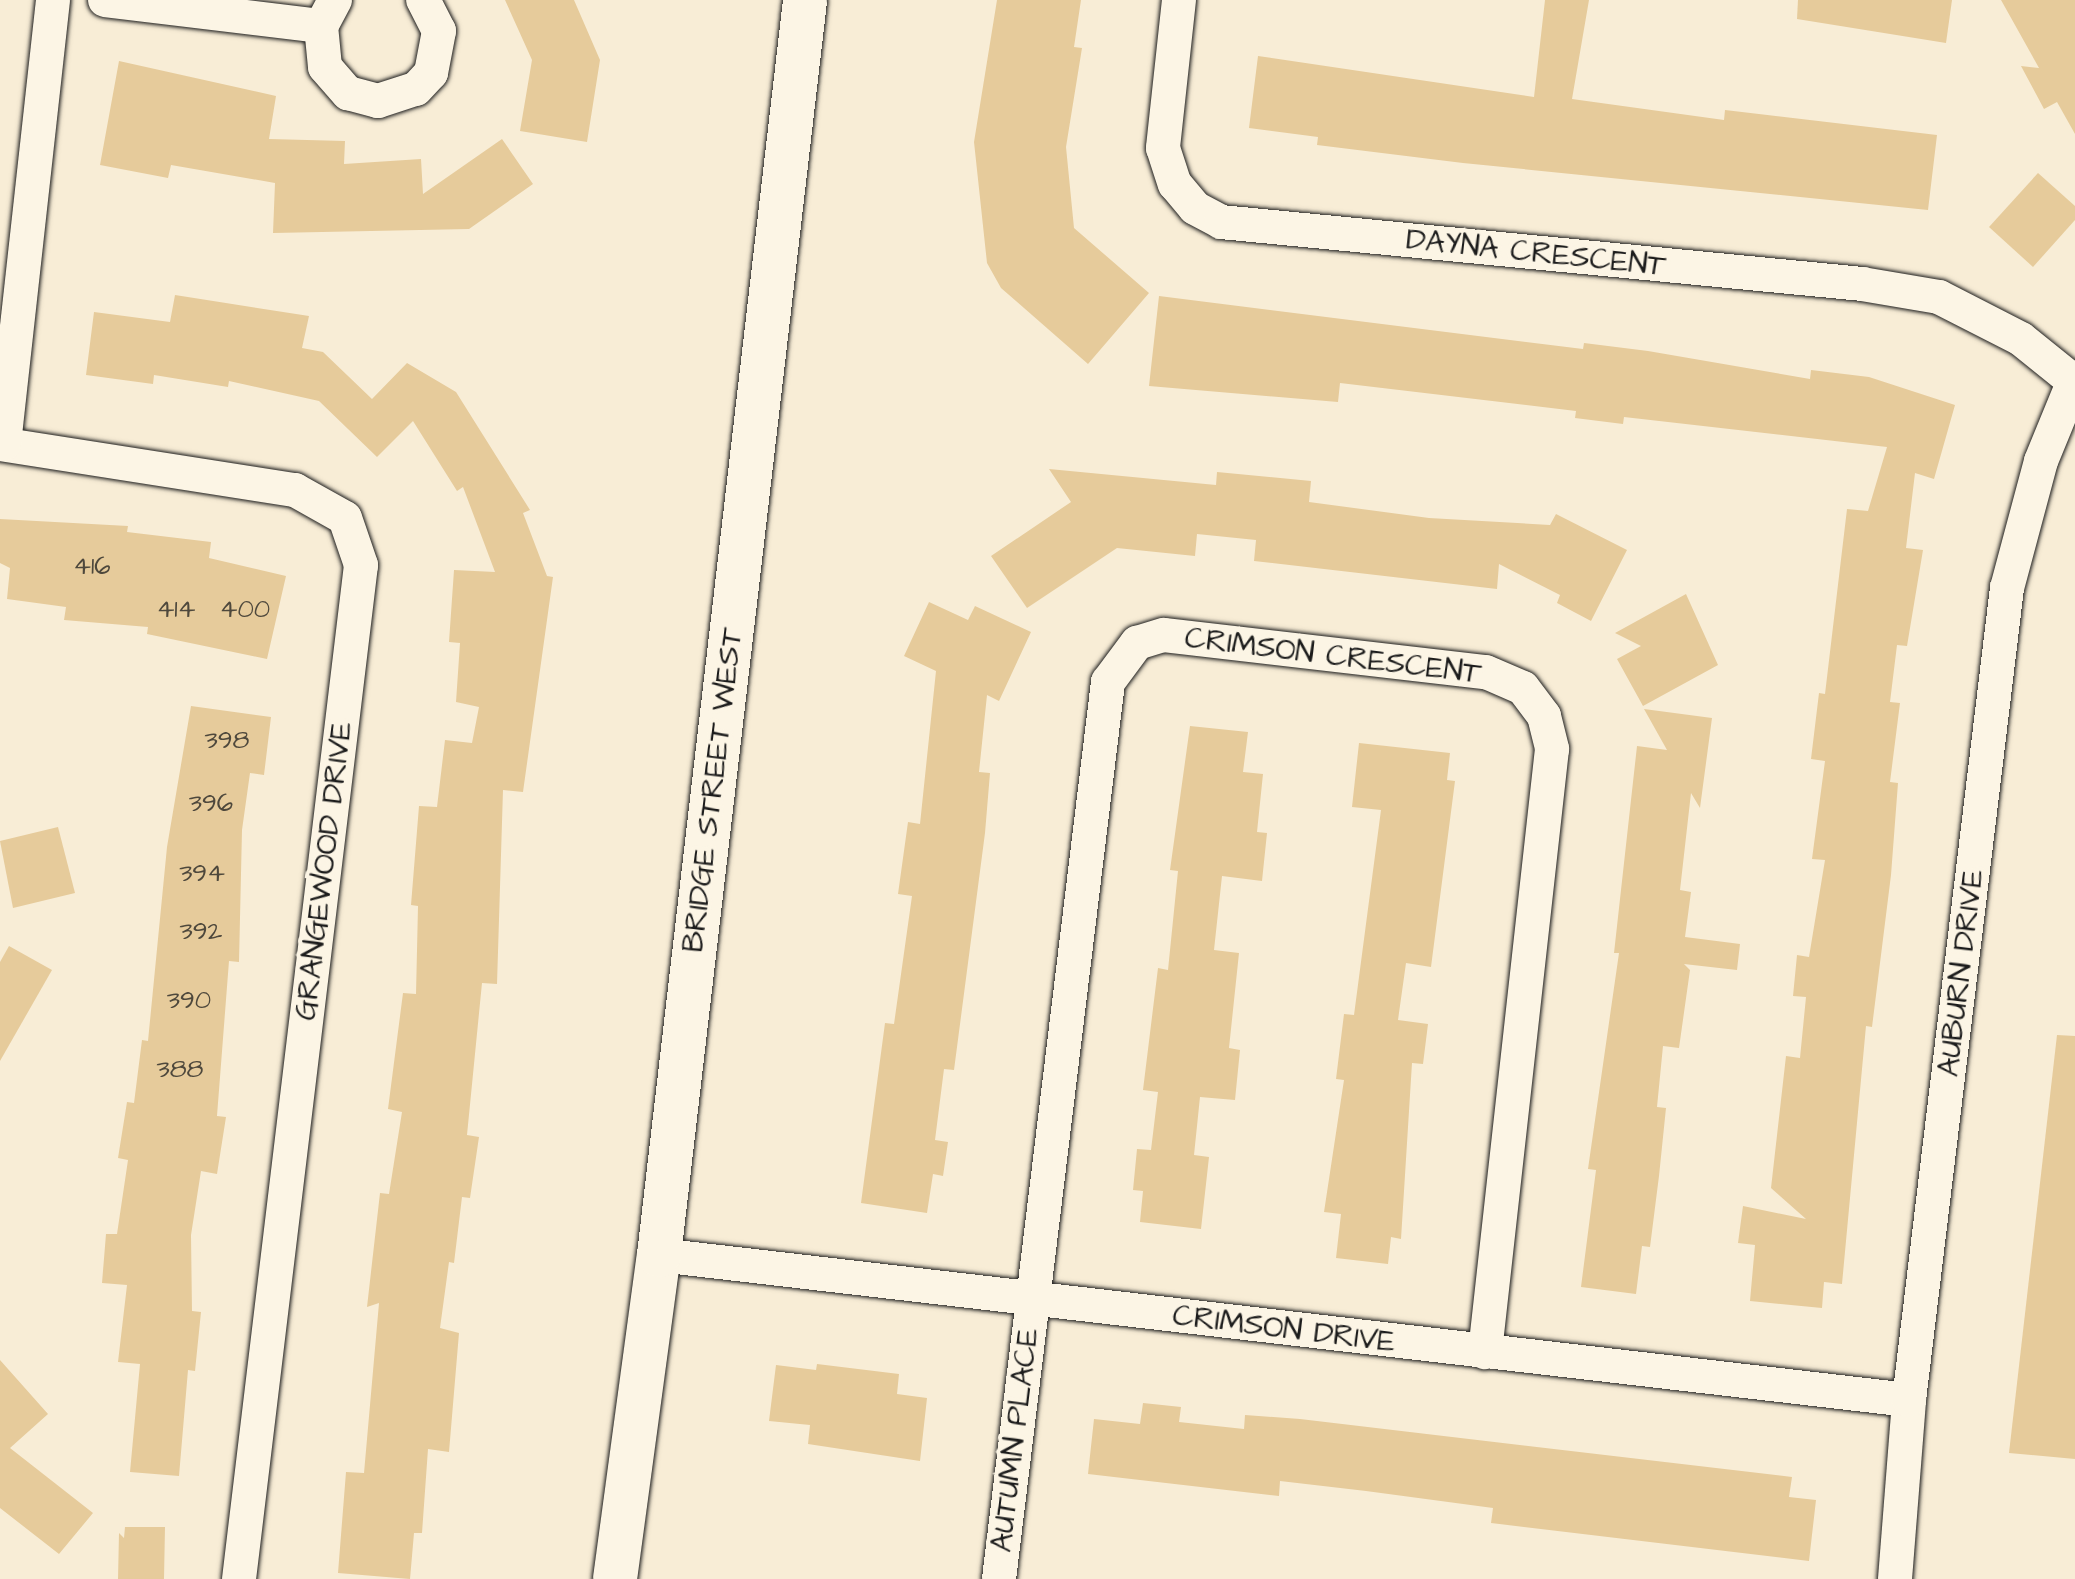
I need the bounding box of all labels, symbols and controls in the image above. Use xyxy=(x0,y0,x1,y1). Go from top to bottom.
street label: DAYNA CRESCENT xyxy=(1404,221,1668,285)
house number: 416 xyxy=(73,551,111,583)
house number: 414 xyxy=(157,594,195,626)
house number: 400 xyxy=(220,594,270,626)
street label: CRIMSON CRESCENT xyxy=(1183,620,1483,692)
street label: BRIDGE STREET WEST xyxy=(675,626,751,954)
street label: GRANGEWOOD DRIVE xyxy=(288,720,360,1022)
house number: 398 xyxy=(205,725,249,757)
house number: 396 xyxy=(189,788,233,820)
house number: 394 xyxy=(179,858,225,890)
street label: AUBURN DRIVE xyxy=(1930,867,1992,1079)
house number: 392 xyxy=(180,916,222,948)
house number: 390 xyxy=(167,985,211,1017)
house number: 388 xyxy=(157,1054,203,1086)
street label: CRIMSON DRIVE xyxy=(1171,1297,1397,1361)
street label: AUTUMN PLACE xyxy=(983,1326,1047,1554)

